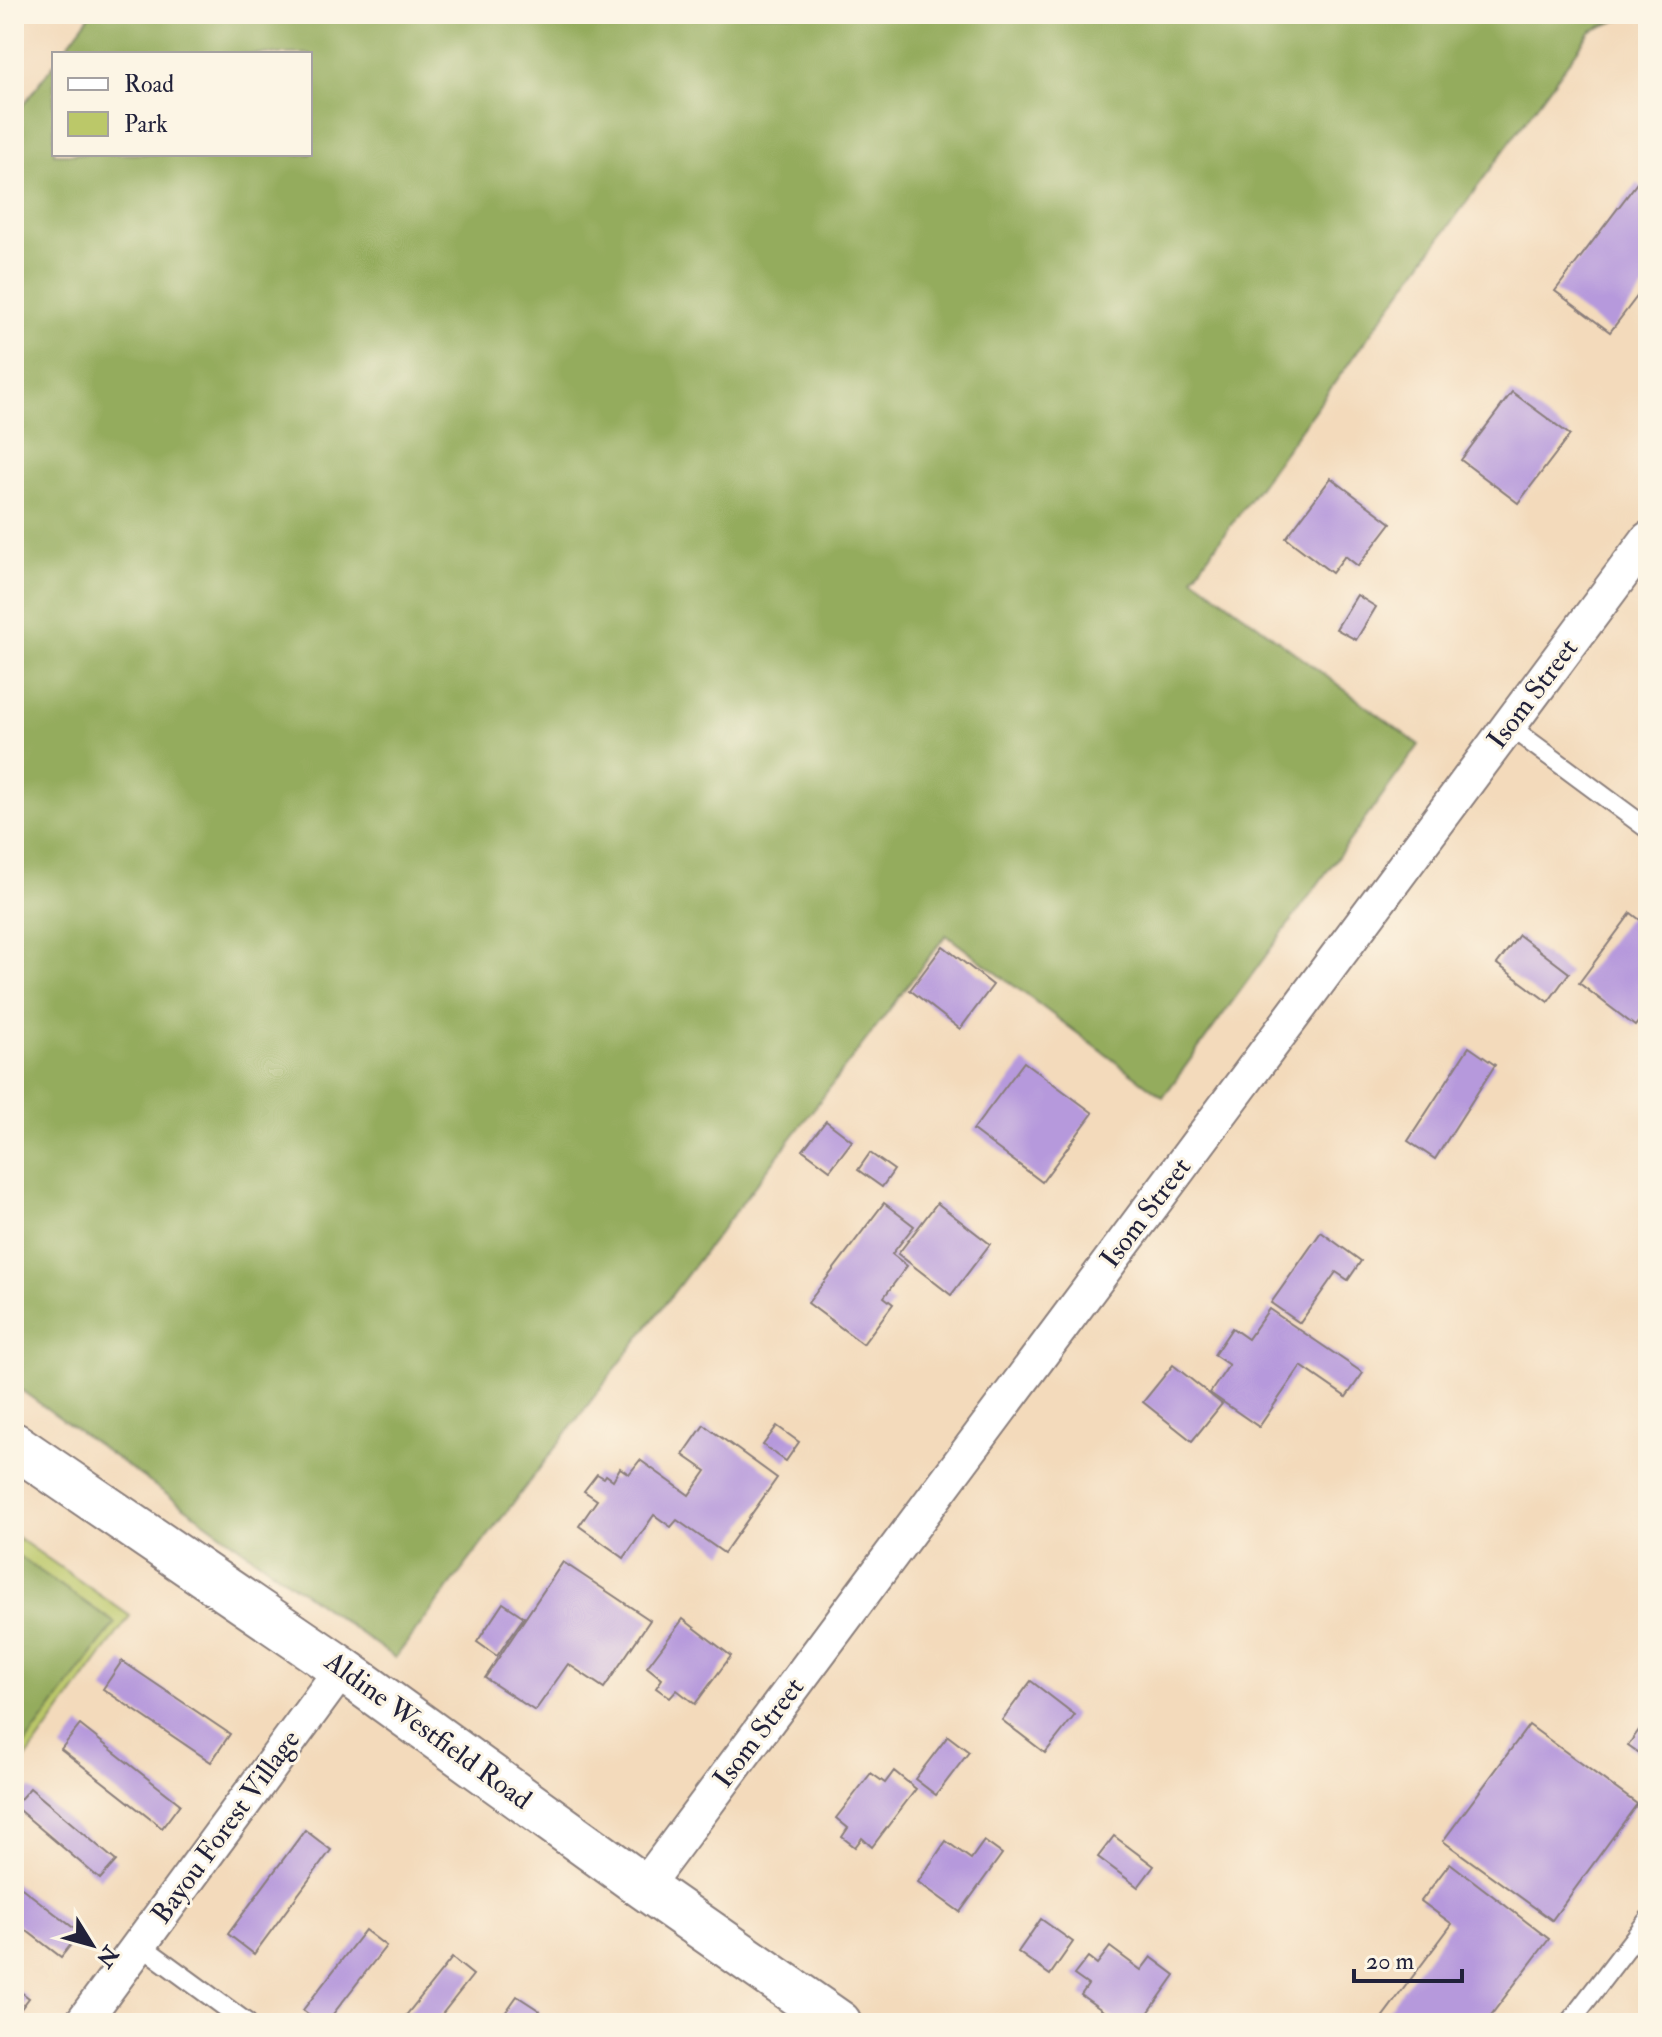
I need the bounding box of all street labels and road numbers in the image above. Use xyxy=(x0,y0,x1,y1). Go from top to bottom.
street label: Isom Street xyxy=(1480,632,1586,756)
street label: Isom Street xyxy=(1093,1151,1199,1275)
street label: Aldine Westfield Road xyxy=(317,1644,538,1818)
street label: Isom Street xyxy=(706,1671,812,1795)
street label: Bayou Forest Village xyxy=(144,1723,308,1931)

